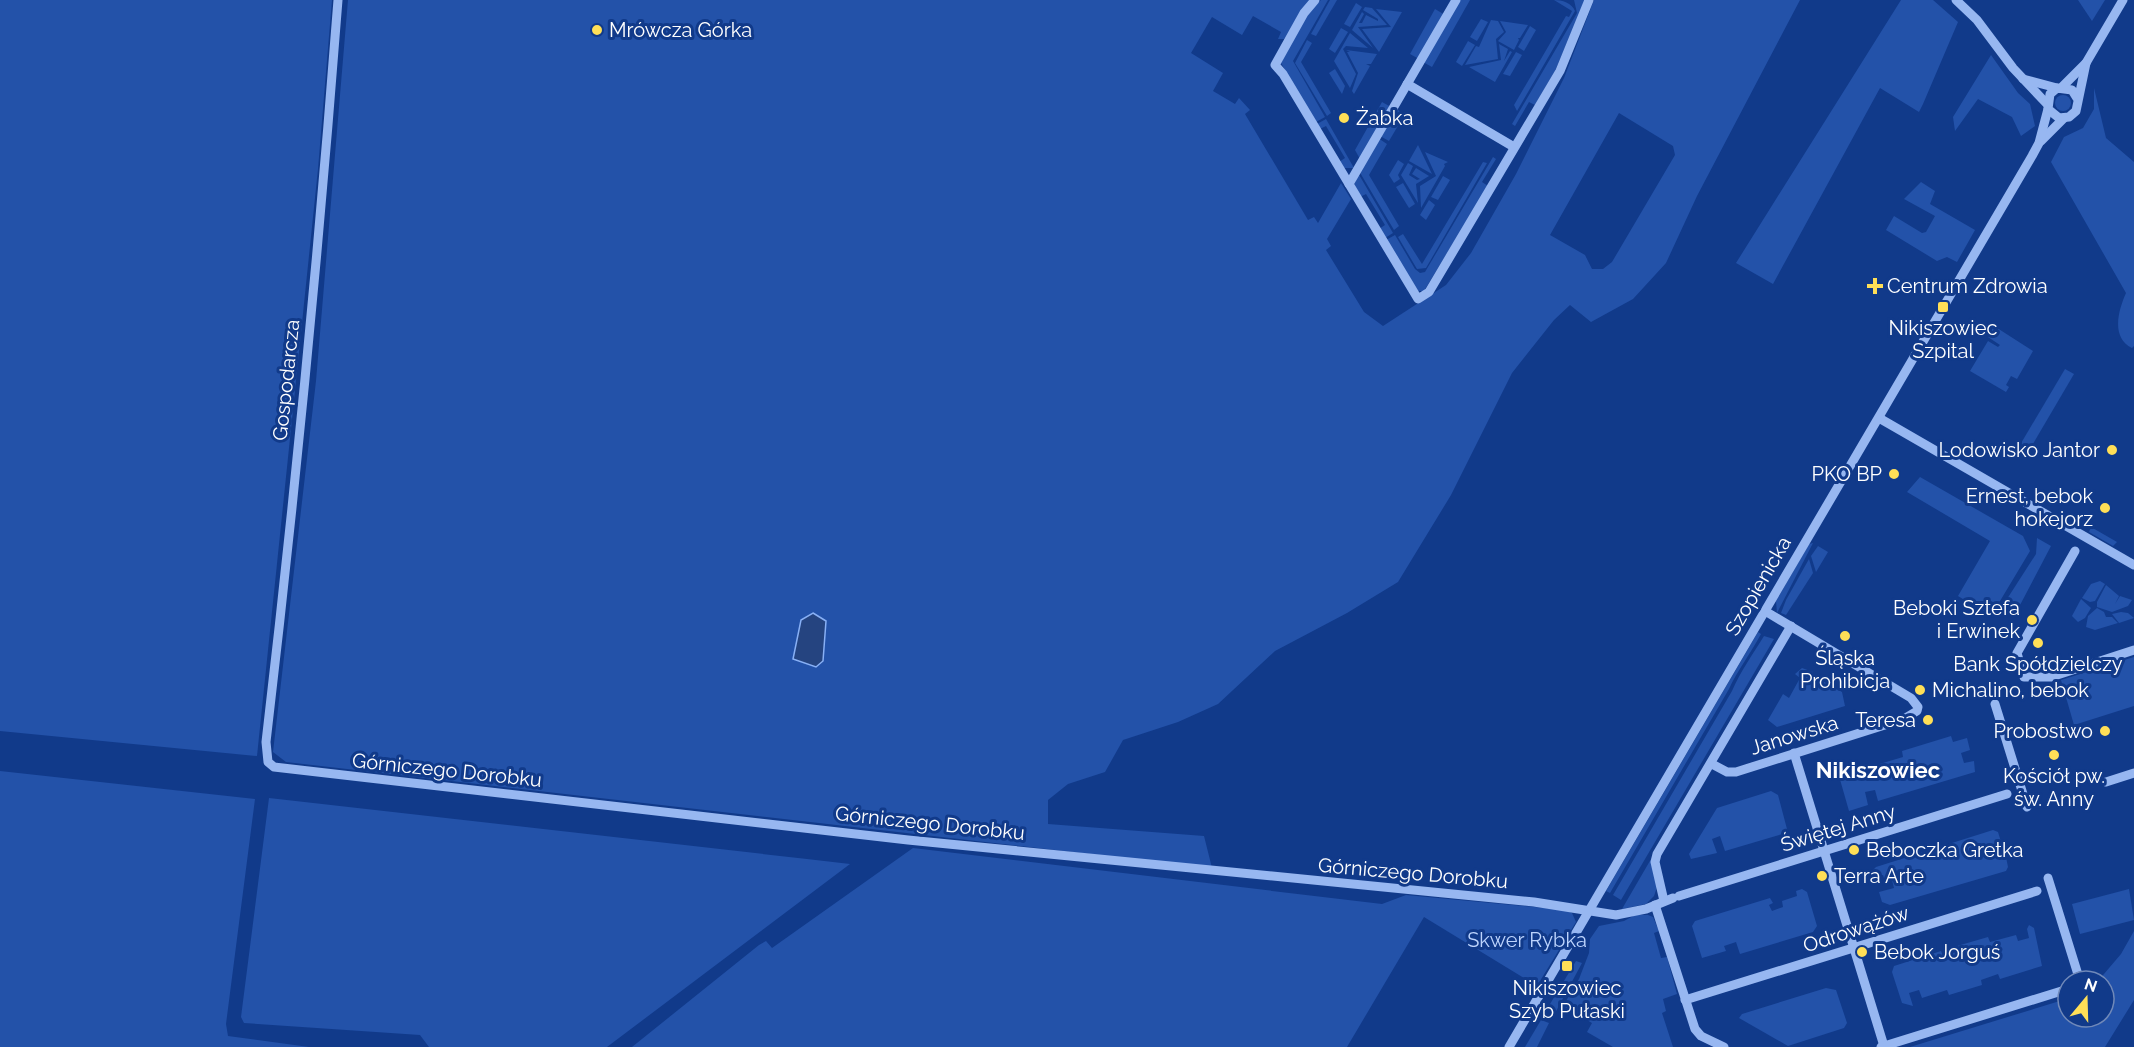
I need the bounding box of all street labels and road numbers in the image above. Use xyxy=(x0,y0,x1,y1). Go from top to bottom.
street label: Gospodarcza xyxy=(268,318,304,442)
street label: Szopienicka xyxy=(1720,532,1796,640)
street label: Janowska xyxy=(1747,710,1841,760)
street label: Górniczego Dorobku xyxy=(351,748,543,792)
street label: Świętej Anny xyxy=(1777,798,1898,857)
street label: Górniczego Dorobku xyxy=(834,801,1026,845)
street label: Górniczego Dorobku xyxy=(1317,853,1509,893)
street label: Odrowążów xyxy=(1800,901,1912,957)

